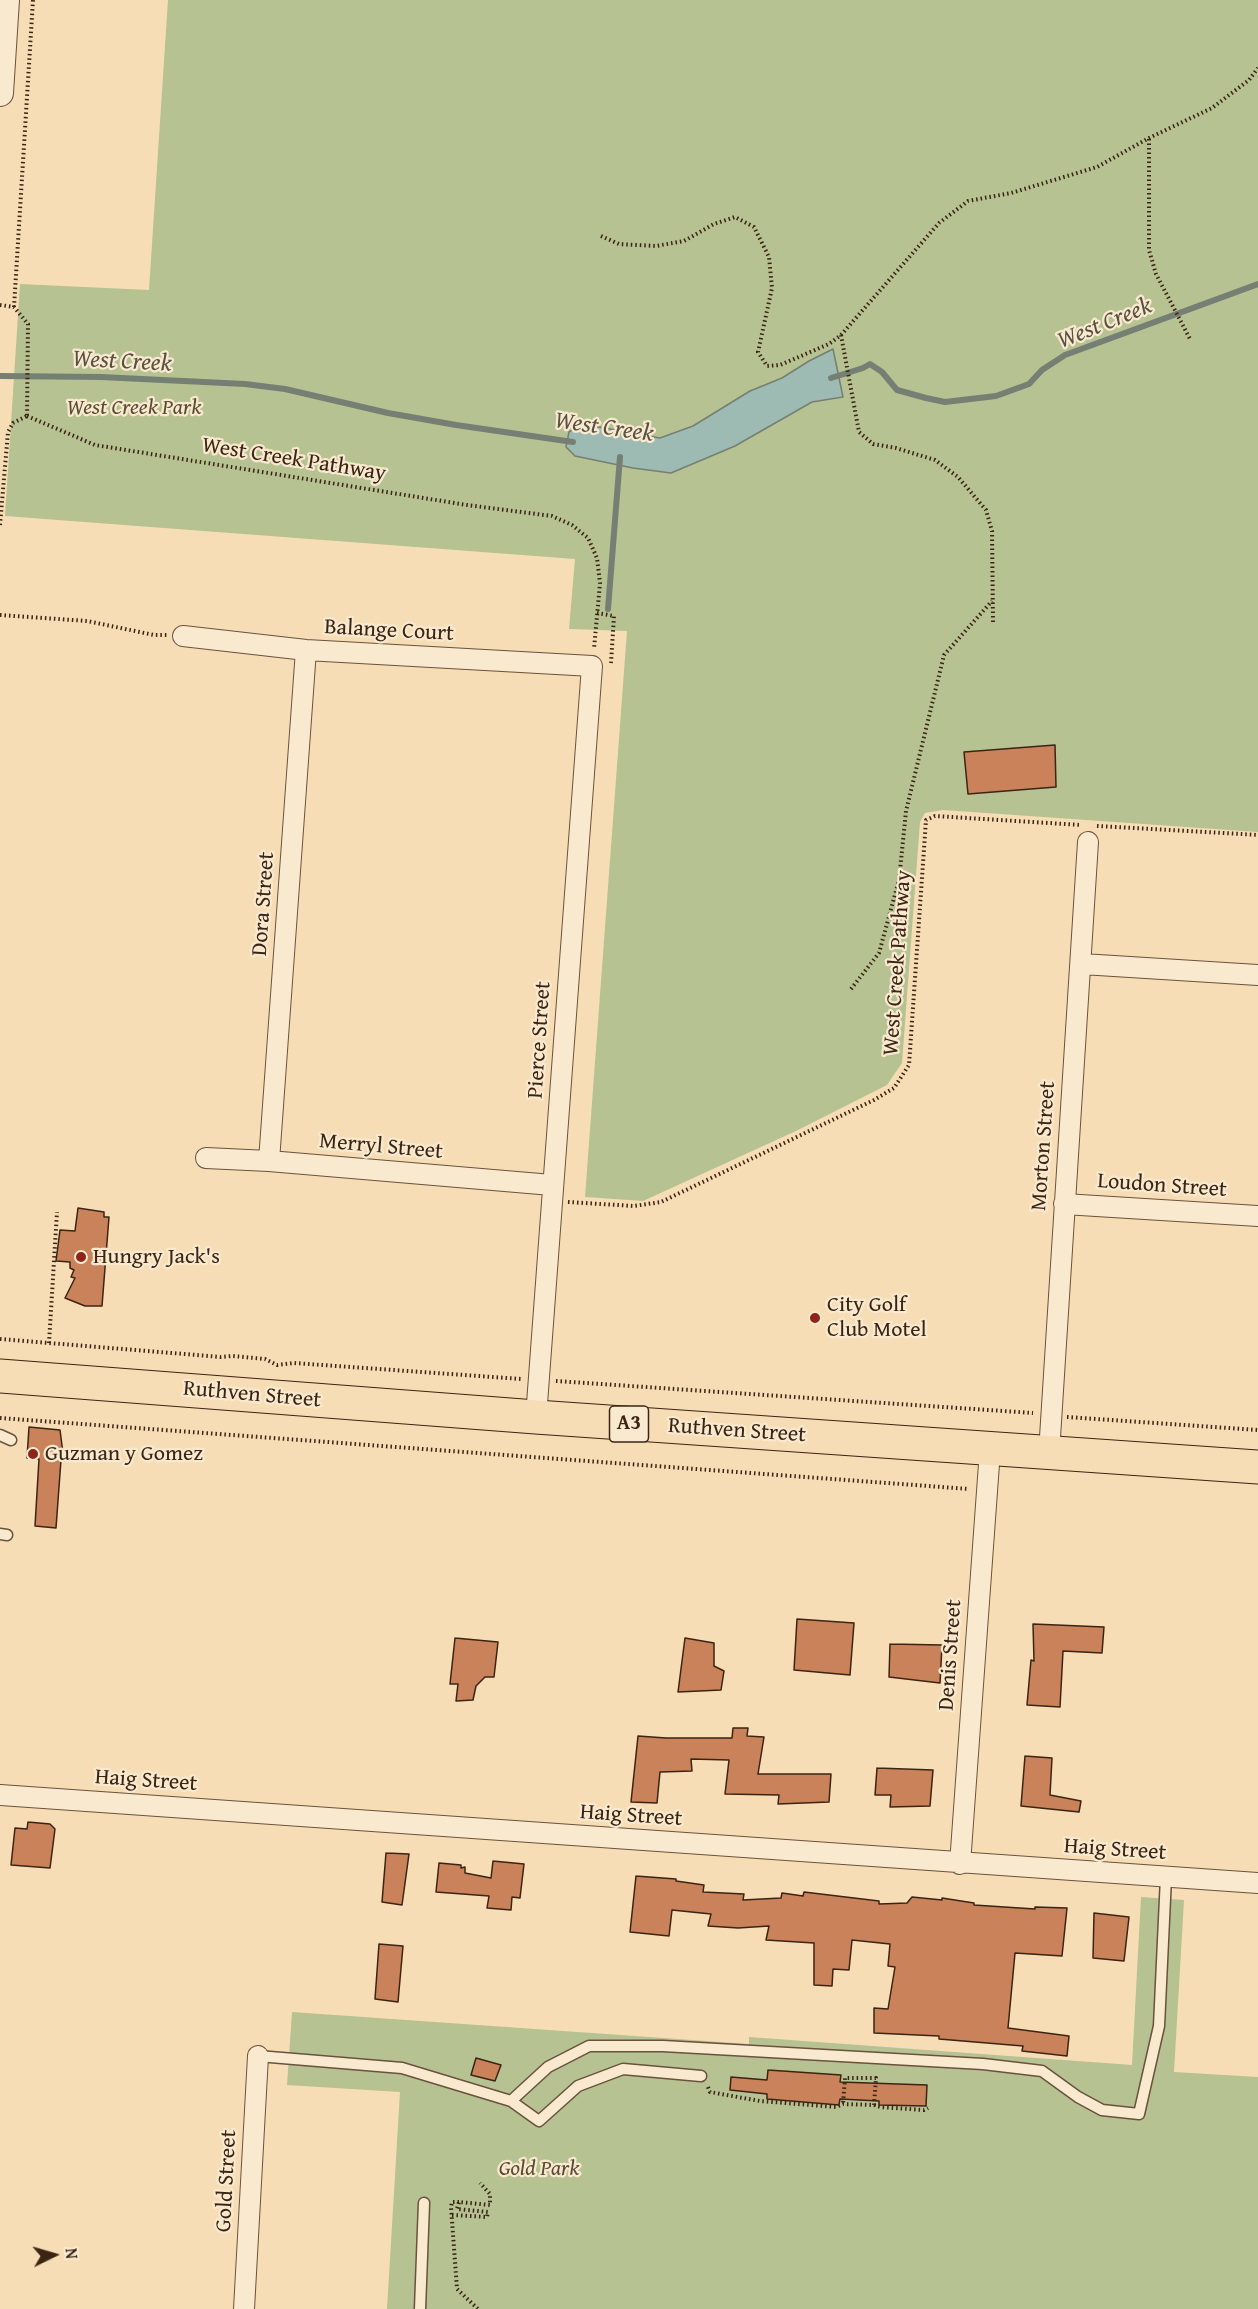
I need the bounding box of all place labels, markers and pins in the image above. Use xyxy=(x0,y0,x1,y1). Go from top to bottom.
place label: Hungry Jack's xyxy=(93,1244,220,1270)
marker: Hungry Jack's xyxy=(74,1250,88,1264)
place label: City Golf Club Motel xyxy=(827,1292,927,1344)
marker: City Golf Club Motel xyxy=(808,1311,822,1325)
place label: Guzman y Gomez xyxy=(45,1441,203,1467)
marker: Guzman y Gomez xyxy=(26,1447,40,1461)

